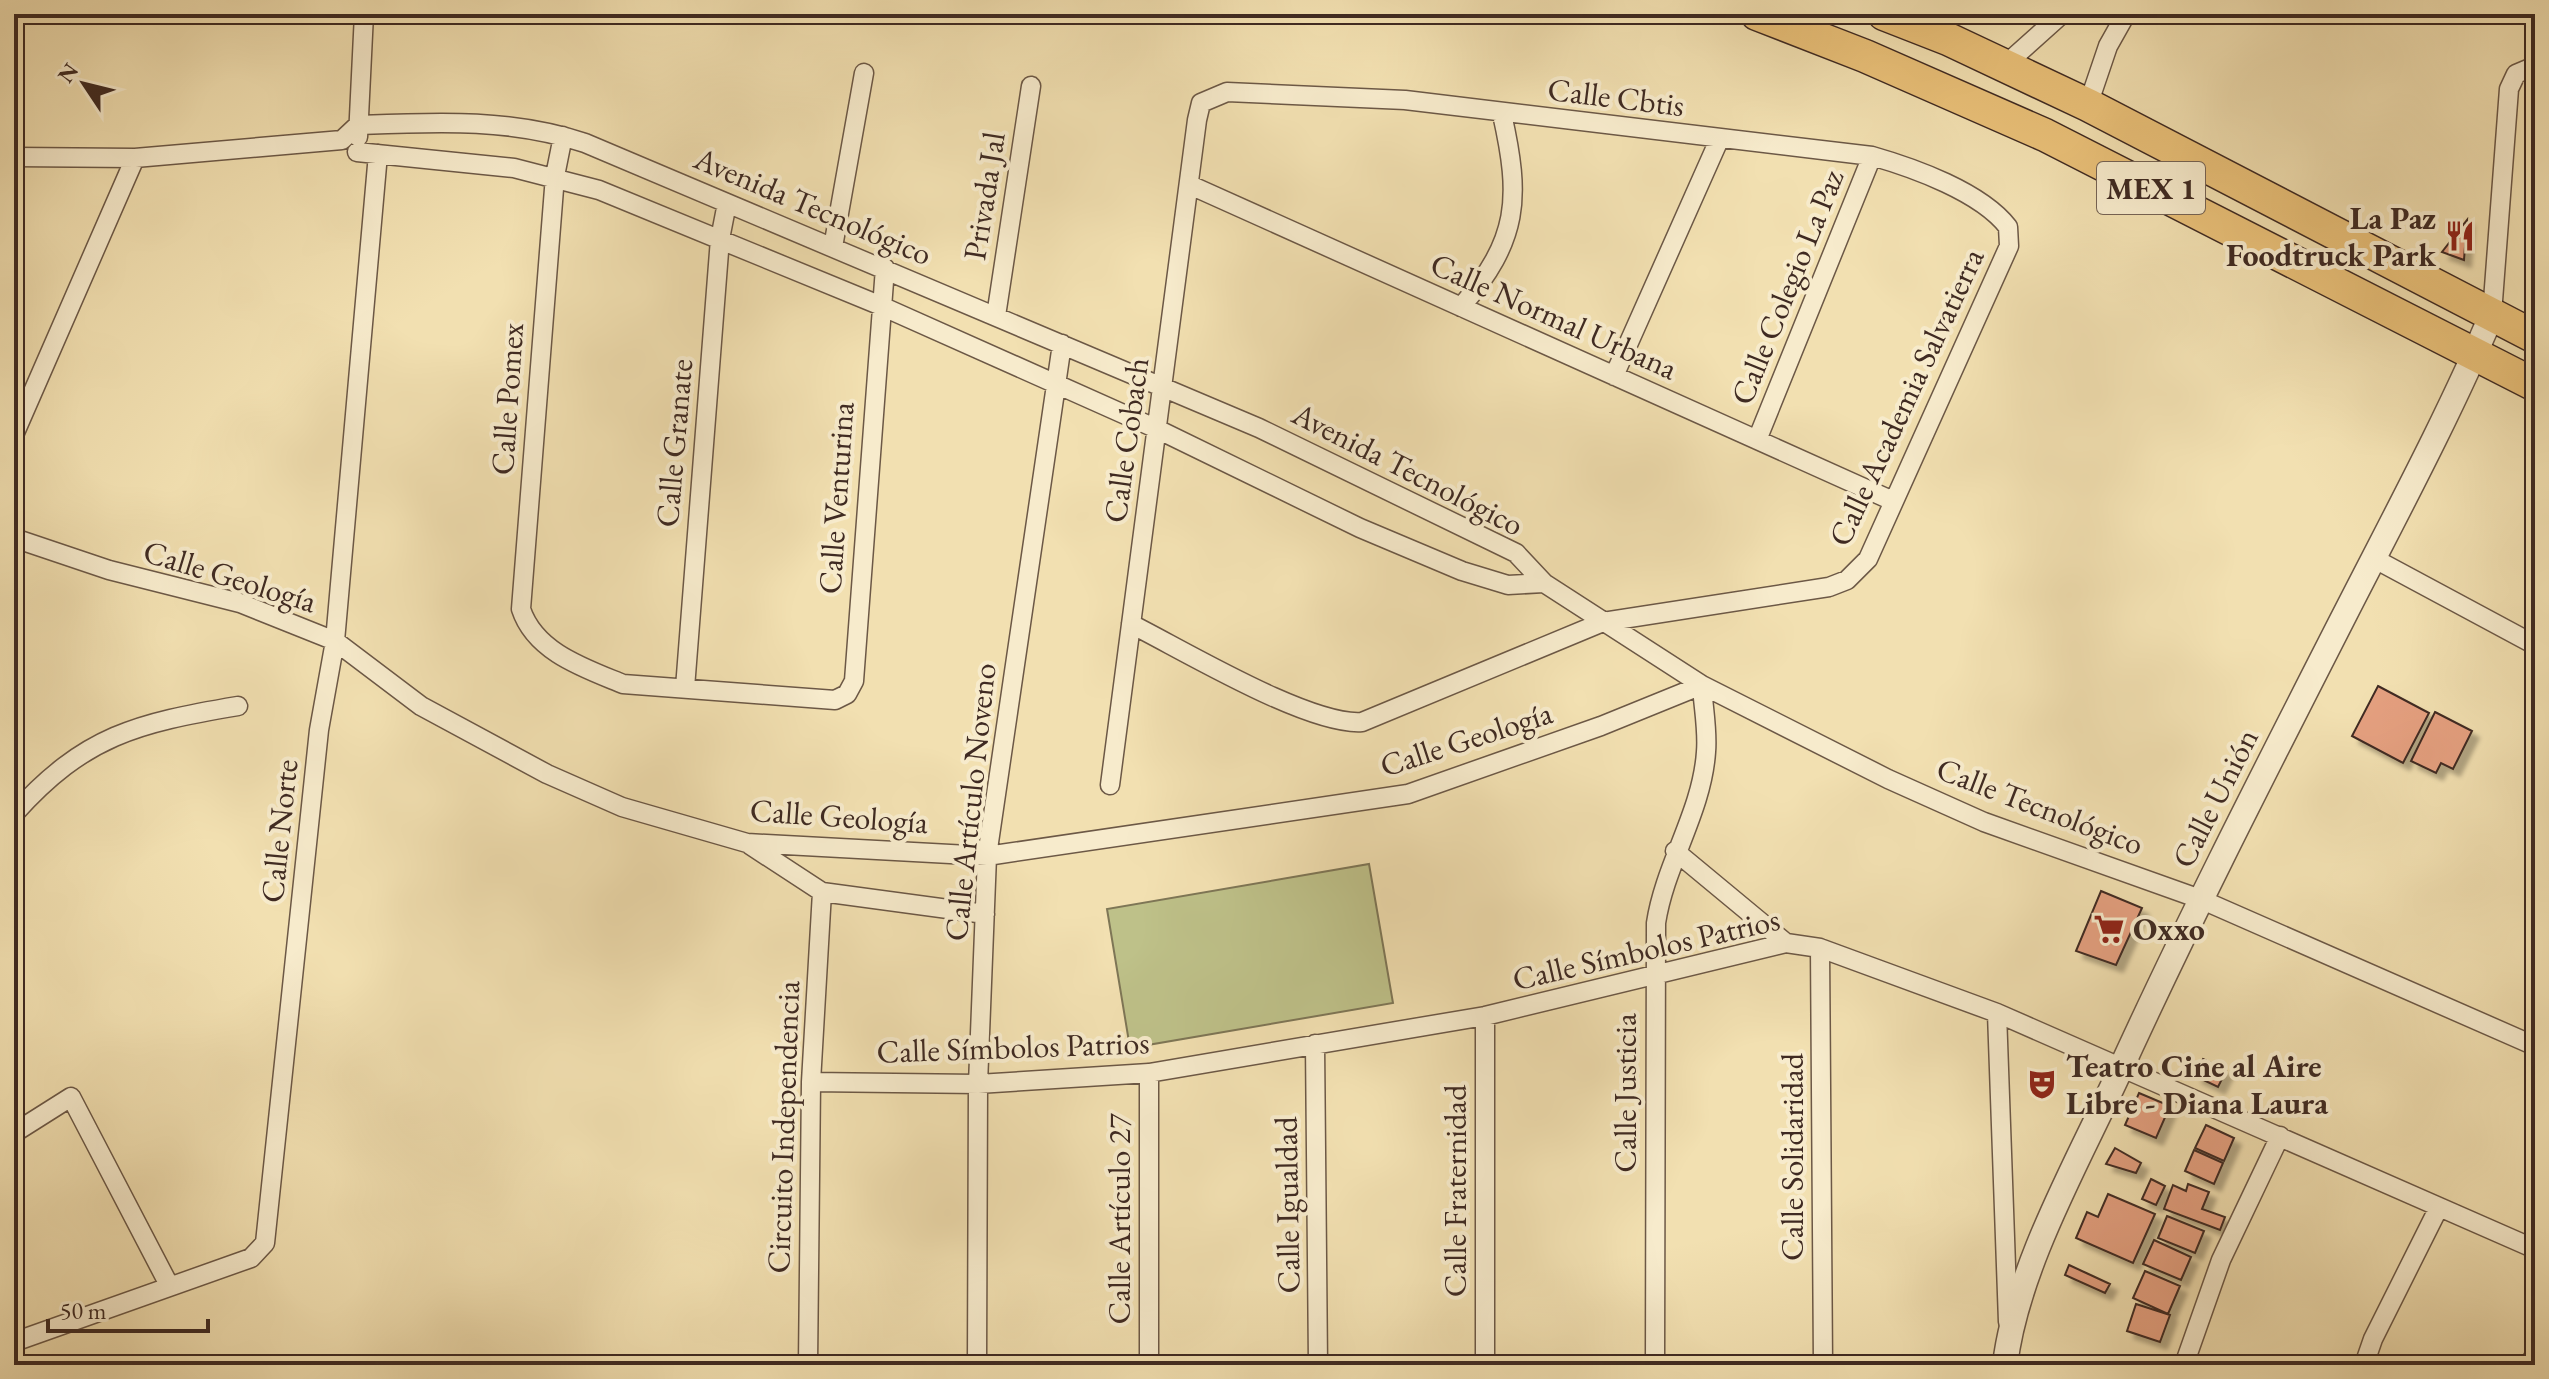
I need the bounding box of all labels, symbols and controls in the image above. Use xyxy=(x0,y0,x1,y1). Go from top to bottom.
north arrow xyxy=(44,44,124,124)
text: N xyxy=(51,57,85,88)
street label: Calle Cbtis xyxy=(1545,68,1687,126)
street label: Privada Jal xyxy=(953,129,1015,263)
street label: Avenida Tecnológico xyxy=(687,137,938,275)
road number: MEX 1 xyxy=(2097,162,2205,214)
street label: Calle Colegio La Paz xyxy=(1721,163,1853,411)
place label: La Paz Foodtruck Park xyxy=(2226,197,2437,276)
restaurant icon: La Paz Foodtruck Park xyxy=(2443,219,2477,253)
street label: Calle Academia Salvatierra xyxy=(1819,241,1994,553)
street label: Calle Normal Urbana xyxy=(1424,243,1684,389)
street label: Calle Pomex xyxy=(481,321,533,476)
street label: Calle Cobach xyxy=(1094,355,1158,525)
street label: Calle Granate xyxy=(646,357,702,529)
street label: Avenida Tecnológico xyxy=(1284,392,1531,545)
street label: Calle Venturina xyxy=(808,400,864,595)
street label: Calle Geología xyxy=(138,530,322,622)
street label: Calle Artículo Noveno xyxy=(935,661,1005,943)
street label: Calle Geología xyxy=(1375,691,1558,787)
street label: Calle Unión xyxy=(2162,721,2268,875)
street label: Calle Tecnológico xyxy=(1931,747,2149,865)
street label: Calle Norte xyxy=(251,757,307,905)
street label: Calle Geología xyxy=(748,789,930,843)
street label: Calle Símbolos Patrios xyxy=(1508,898,1784,1000)
place label: Oxxo xyxy=(2133,908,2205,950)
supermarket icon: Oxxo xyxy=(2092,912,2126,946)
street label: Circuito Independencia xyxy=(757,980,809,1274)
street label: Calle Justicia xyxy=(1604,1013,1646,1173)
street label: Calle Símbolos Patrios xyxy=(876,1021,1150,1073)
place label: Teatro Cine al Aire Libre - Diana Laura xyxy=(2066,1045,2329,1124)
street label: Calle Solidaridad xyxy=(1771,1052,1813,1261)
theatre icon: Teatro Cine al Aire Libre - Diana Laura xyxy=(2025,1067,2059,1101)
street label: Calle Fraternidad xyxy=(1434,1084,1476,1297)
street label: Calle Artículo 27 xyxy=(1098,1113,1140,1324)
street label: Calle Igualdad xyxy=(1264,1115,1310,1294)
scale bar xyxy=(48,1283,208,1333)
text: 50 m xyxy=(60,1295,107,1326)

